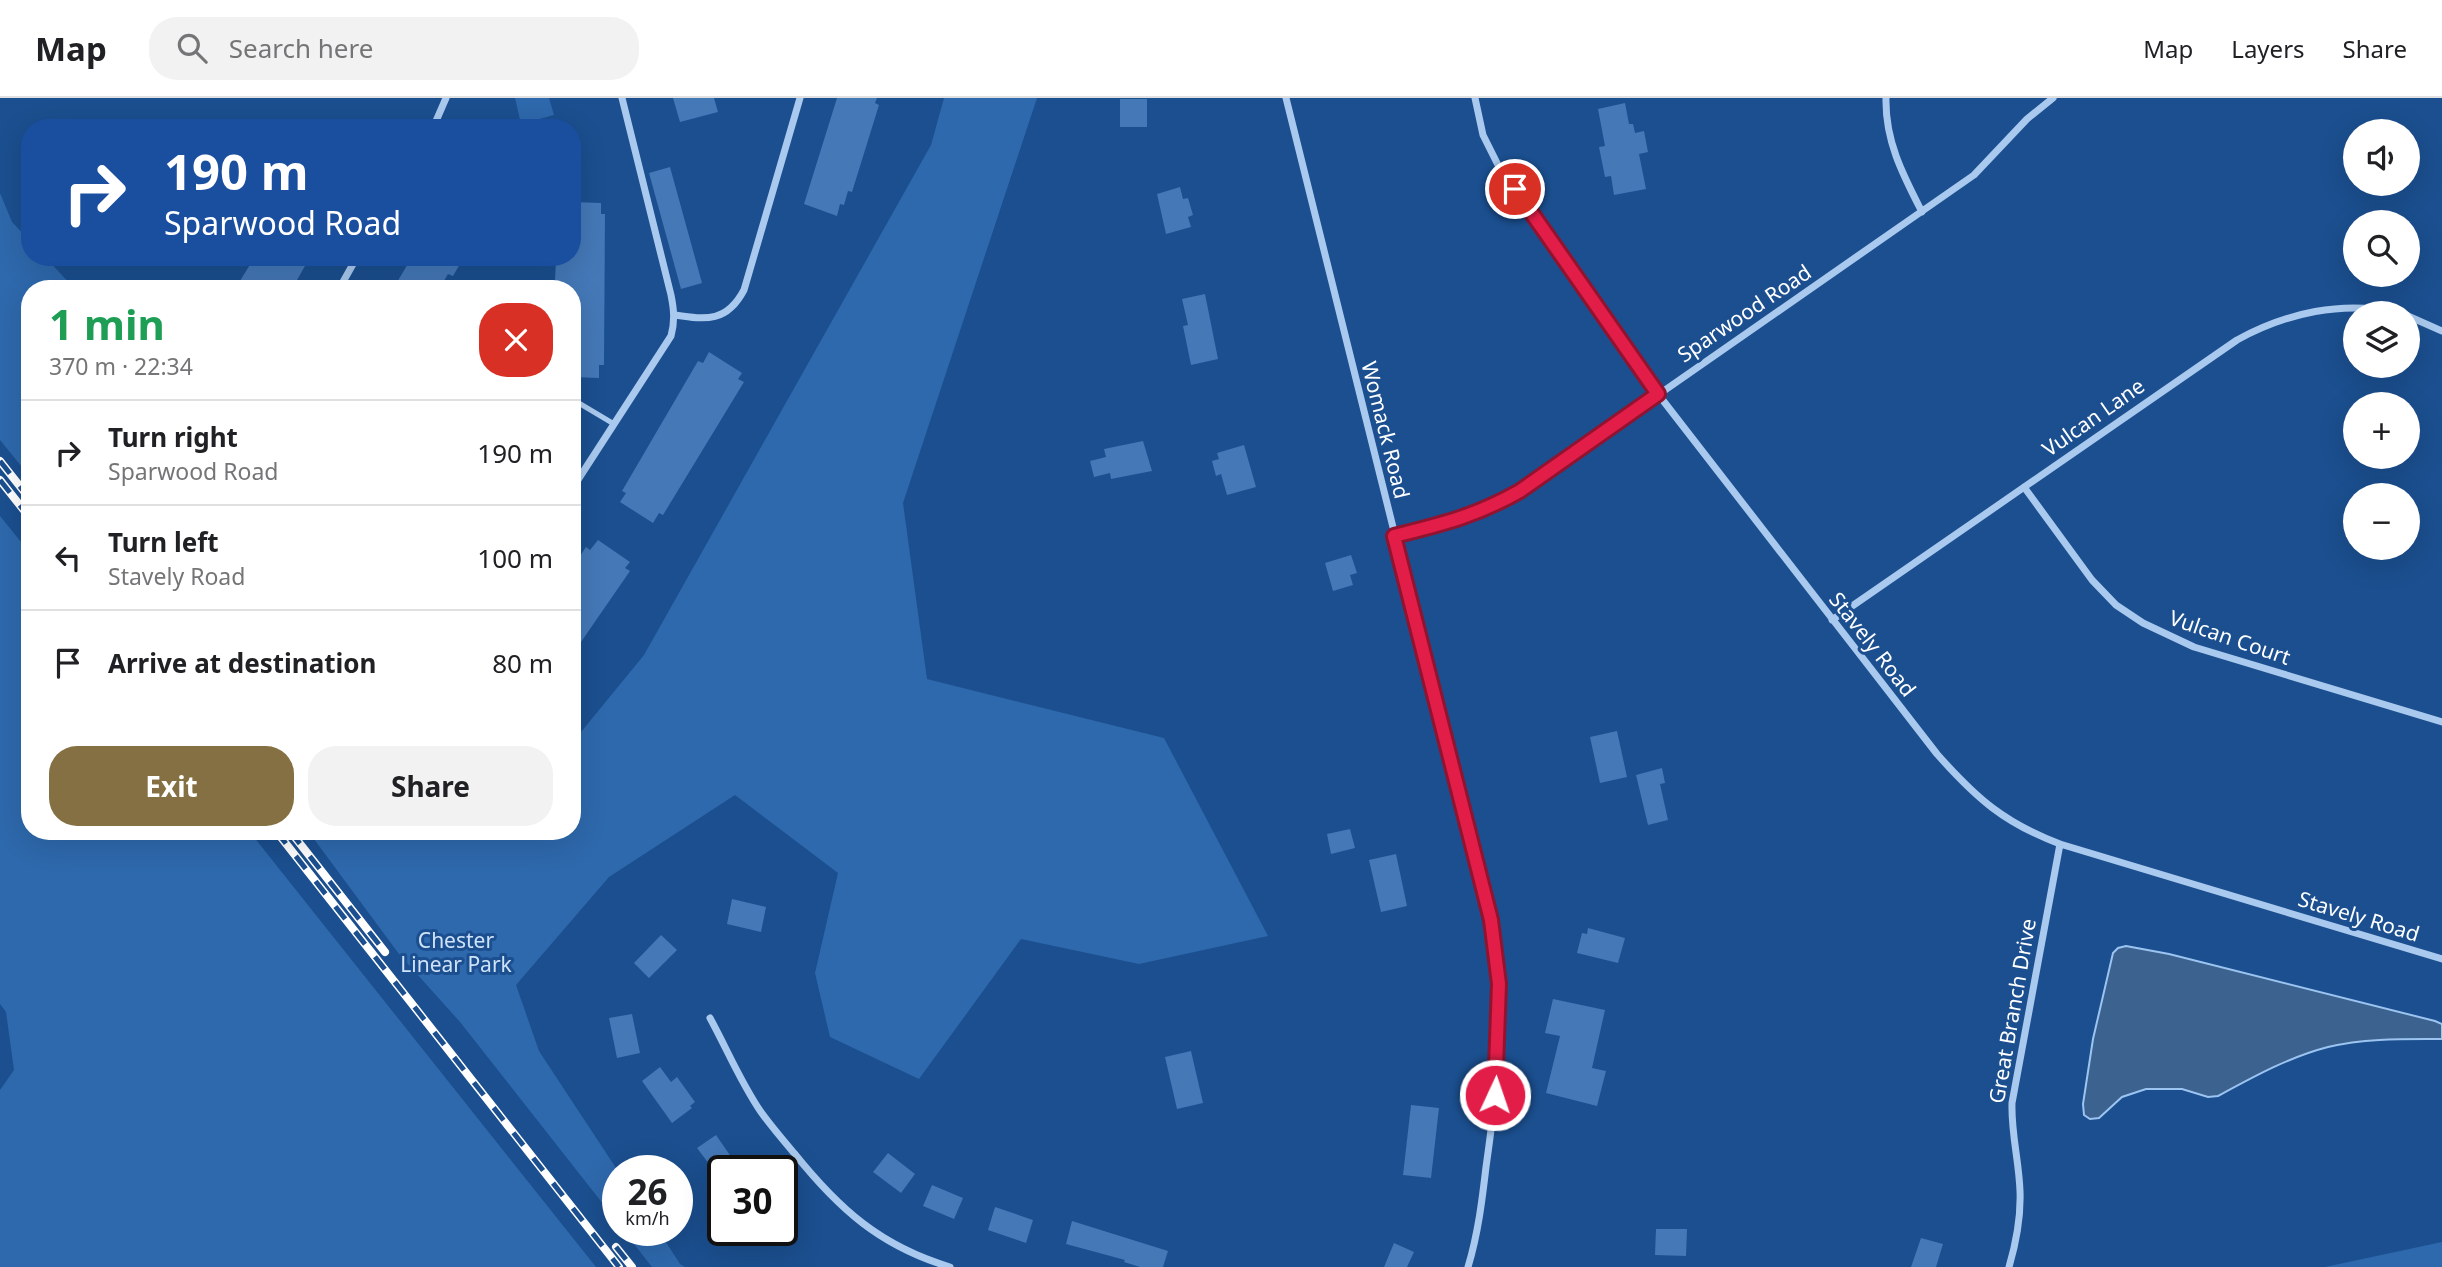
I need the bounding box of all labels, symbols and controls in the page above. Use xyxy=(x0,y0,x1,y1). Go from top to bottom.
search box xyxy=(149,17,639,80)
text: Map xyxy=(35,26,107,71)
icon: search xyxy=(173,29,211,67)
text: Search here xyxy=(229,30,373,66)
text: Map xyxy=(2143,32,2193,65)
text: Layers xyxy=(2231,32,2305,65)
text: Share xyxy=(2343,32,2407,65)
map controls xyxy=(2343,119,2420,560)
button: sound xyxy=(2343,119,2420,196)
text: 190 m xyxy=(164,138,309,204)
icon: right xyxy=(49,147,140,238)
pin xyxy=(1485,159,1545,219)
icon: arrive xyxy=(1496,170,1534,208)
text: Sparwood Road xyxy=(164,201,401,244)
button: search xyxy=(2343,210,2420,287)
street label: Sparwood Road xyxy=(1672,258,1816,368)
text: 1 min xyxy=(49,295,165,352)
button: layers xyxy=(2343,301,2420,378)
button: close xyxy=(479,303,553,377)
text: 370 m · 22:34 xyxy=(49,350,193,382)
street label: Womack Road xyxy=(1355,358,1417,502)
street label: Vulcan Lane xyxy=(2036,371,2150,463)
button: + xyxy=(2343,392,2420,469)
text: Turn right xyxy=(108,419,238,455)
icon: right xyxy=(49,434,87,472)
text: 190 m xyxy=(477,435,553,471)
text: Sparwood Road xyxy=(108,455,278,487)
button: − xyxy=(2343,483,2420,560)
text: Turn left xyxy=(108,524,219,560)
icon: left xyxy=(49,539,87,577)
text: 100 m xyxy=(477,540,553,576)
text: Stavely Road xyxy=(108,560,245,592)
street label: Stavely Road xyxy=(1823,586,1923,702)
street label: Vulcan Court xyxy=(2166,603,2295,671)
icon: arrive xyxy=(49,644,87,682)
text: Arrive at destination xyxy=(108,645,377,681)
text: 80 m xyxy=(492,645,553,681)
button: Exit xyxy=(49,746,294,826)
button: Share xyxy=(308,746,553,826)
street label: Stavely Road xyxy=(2295,884,2423,948)
street label: Great Branch Drive xyxy=(1982,916,2042,1106)
park label: Chester Linear Park xyxy=(400,926,513,978)
position arrow xyxy=(1458,1058,1532,1132)
speed limit sign: 30 xyxy=(707,1155,798,1246)
text: 26 xyxy=(627,1168,668,1215)
text: km/h xyxy=(625,1206,670,1230)

